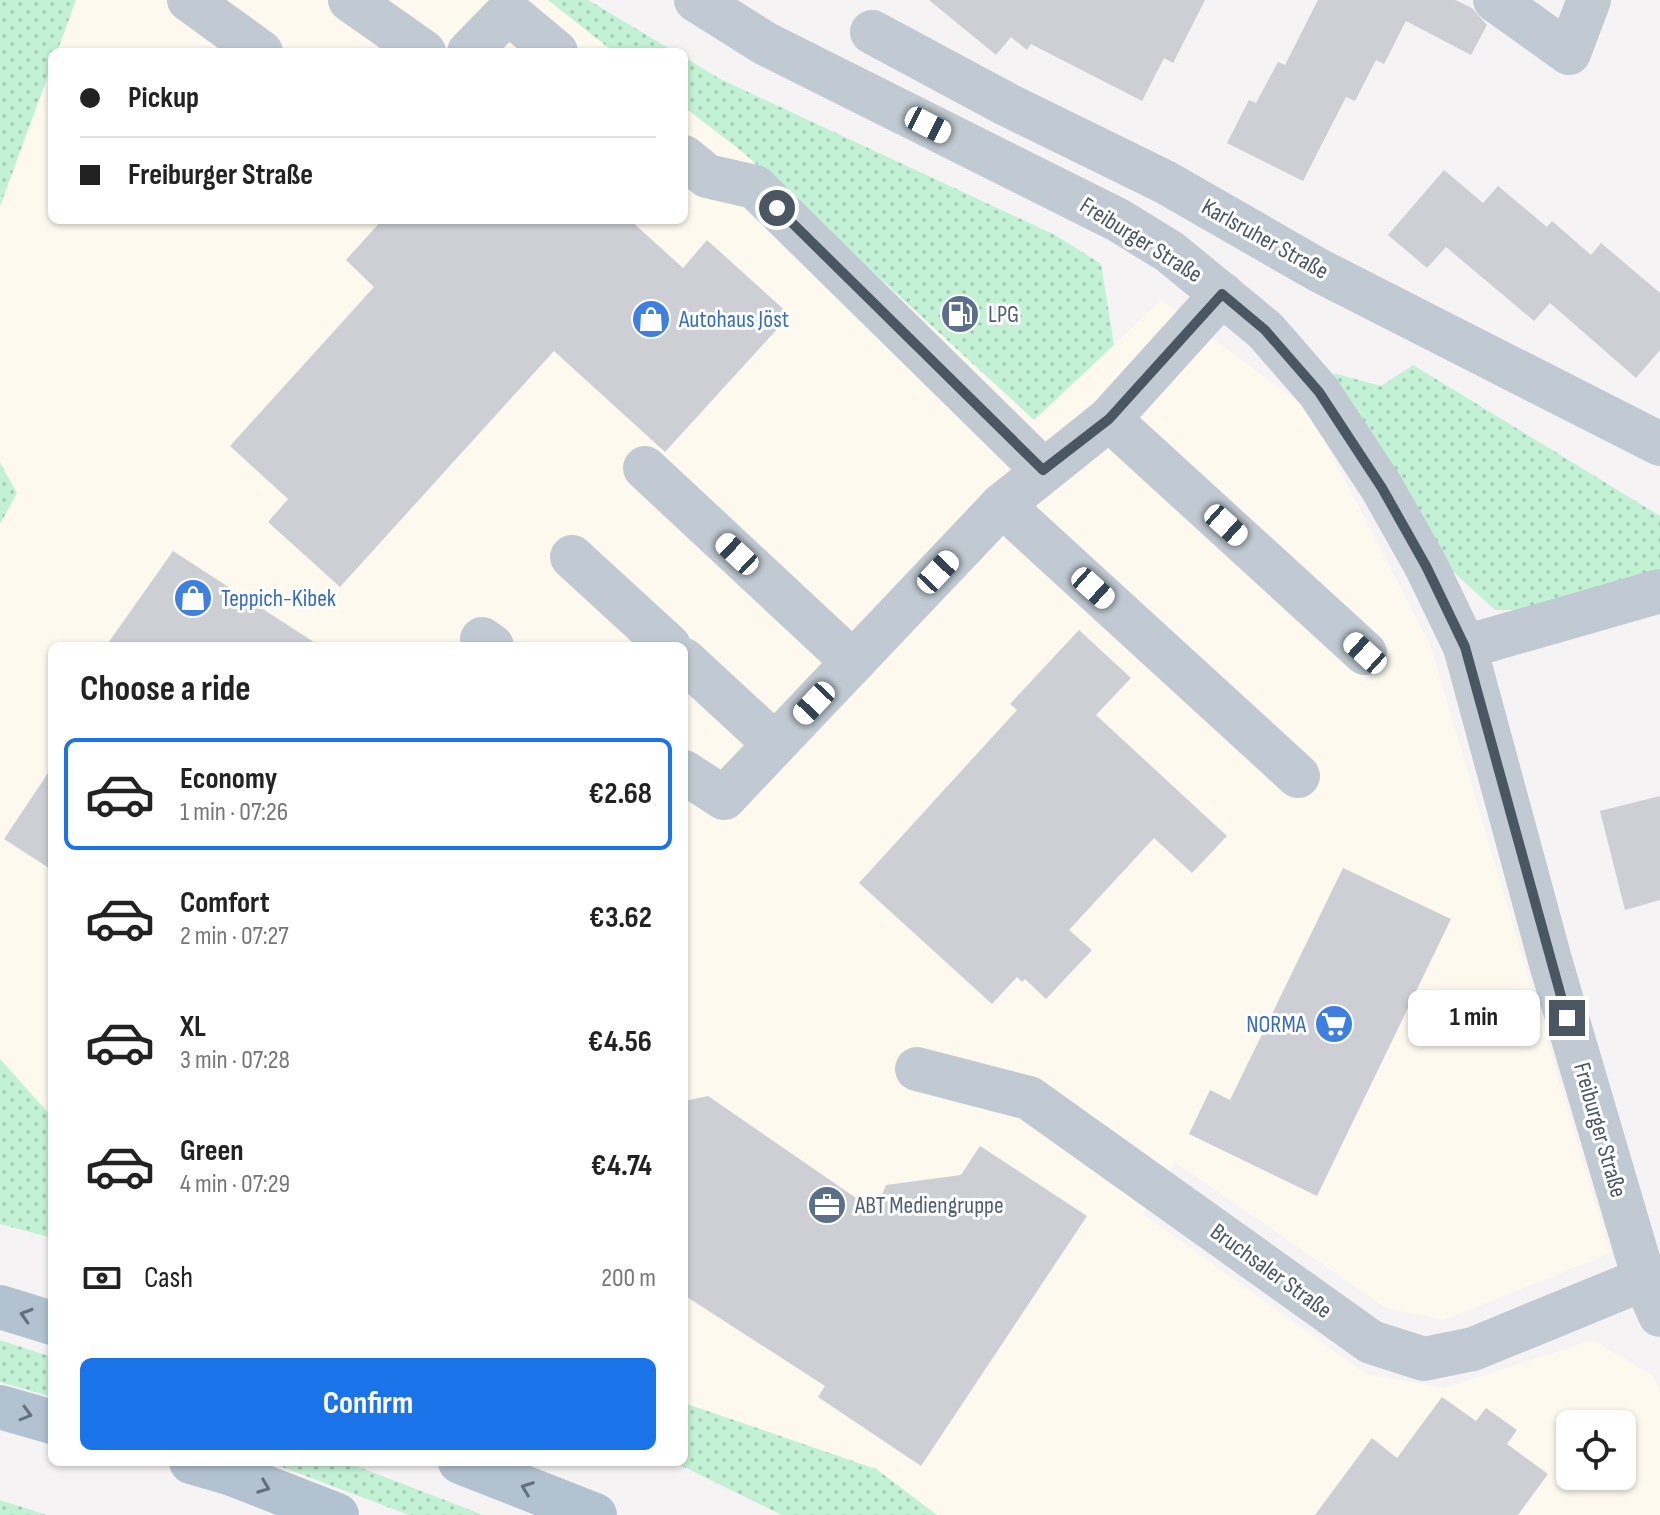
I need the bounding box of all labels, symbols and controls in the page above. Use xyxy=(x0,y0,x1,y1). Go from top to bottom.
text: Pickup xyxy=(128,80,199,116)
car xyxy=(901,103,955,147)
text: Freiburger Straße xyxy=(128,157,313,193)
route start xyxy=(759,190,795,226)
street label: Freiburger Straße xyxy=(1074,191,1208,289)
street label: Karlsruher Straße xyxy=(1197,192,1333,286)
fuel station icon: LPG xyxy=(939,293,981,335)
shop icon: Autohaus Jöst xyxy=(630,298,672,340)
place label: LPG xyxy=(988,300,1019,329)
place label: Autohaus Jöst xyxy=(678,305,789,334)
car xyxy=(1200,500,1252,550)
car xyxy=(711,529,763,579)
car xyxy=(913,546,963,598)
car xyxy=(1067,563,1119,613)
shop icon: Teppich-Kibek xyxy=(172,577,214,619)
place label: Teppich-Kibek xyxy=(221,584,336,613)
car xyxy=(1339,628,1391,678)
text: Choose a ride xyxy=(80,668,251,711)
car xyxy=(789,677,839,729)
icon: car xyxy=(84,758,156,830)
text: Economy xyxy=(180,761,277,797)
text: €2.68 xyxy=(589,776,652,812)
text: 1 min · 07:26 xyxy=(180,797,288,828)
icon: car xyxy=(84,882,156,954)
text: Comfort xyxy=(180,885,270,921)
text: €3.62 xyxy=(589,900,652,936)
text: 2 min · 07:27 xyxy=(180,921,289,952)
callout: 1 min xyxy=(1407,990,1539,1046)
route end xyxy=(1549,1000,1585,1036)
text: 1 min xyxy=(1450,1002,1498,1033)
supermarket icon: NORMA xyxy=(1313,1003,1355,1045)
icon: car xyxy=(84,1006,156,1078)
text: XL xyxy=(180,1009,206,1045)
place label: NORMA xyxy=(1246,1010,1307,1039)
text: €4.56 xyxy=(588,1024,652,1060)
text: 3 min · 07:28 xyxy=(180,1045,290,1076)
street label: Freiburger Straße xyxy=(1567,1059,1633,1201)
icon: car xyxy=(84,1130,156,1202)
text: Green xyxy=(180,1133,244,1169)
text: €4.74 xyxy=(591,1148,652,1184)
text: 4 min · 07:29 xyxy=(180,1169,290,1200)
office icon: ABT Mediengruppe xyxy=(806,1184,848,1226)
place label: ABT Mediengruppe xyxy=(854,1191,1004,1220)
street label: Bruchsaler Straße xyxy=(1205,1217,1337,1325)
icon: cash xyxy=(80,1256,124,1300)
text: Cash xyxy=(144,1260,193,1296)
text: 200 m xyxy=(601,1263,656,1294)
one-way arrow xyxy=(20,1308,33,1324)
button: Confirm xyxy=(80,1358,656,1450)
one-way arrow xyxy=(19,1405,32,1421)
map controls xyxy=(1556,1410,1636,1490)
button: locate xyxy=(1556,1410,1636,1490)
one-way arrow xyxy=(257,1477,271,1494)
one-way arrow xyxy=(521,1481,535,1498)

